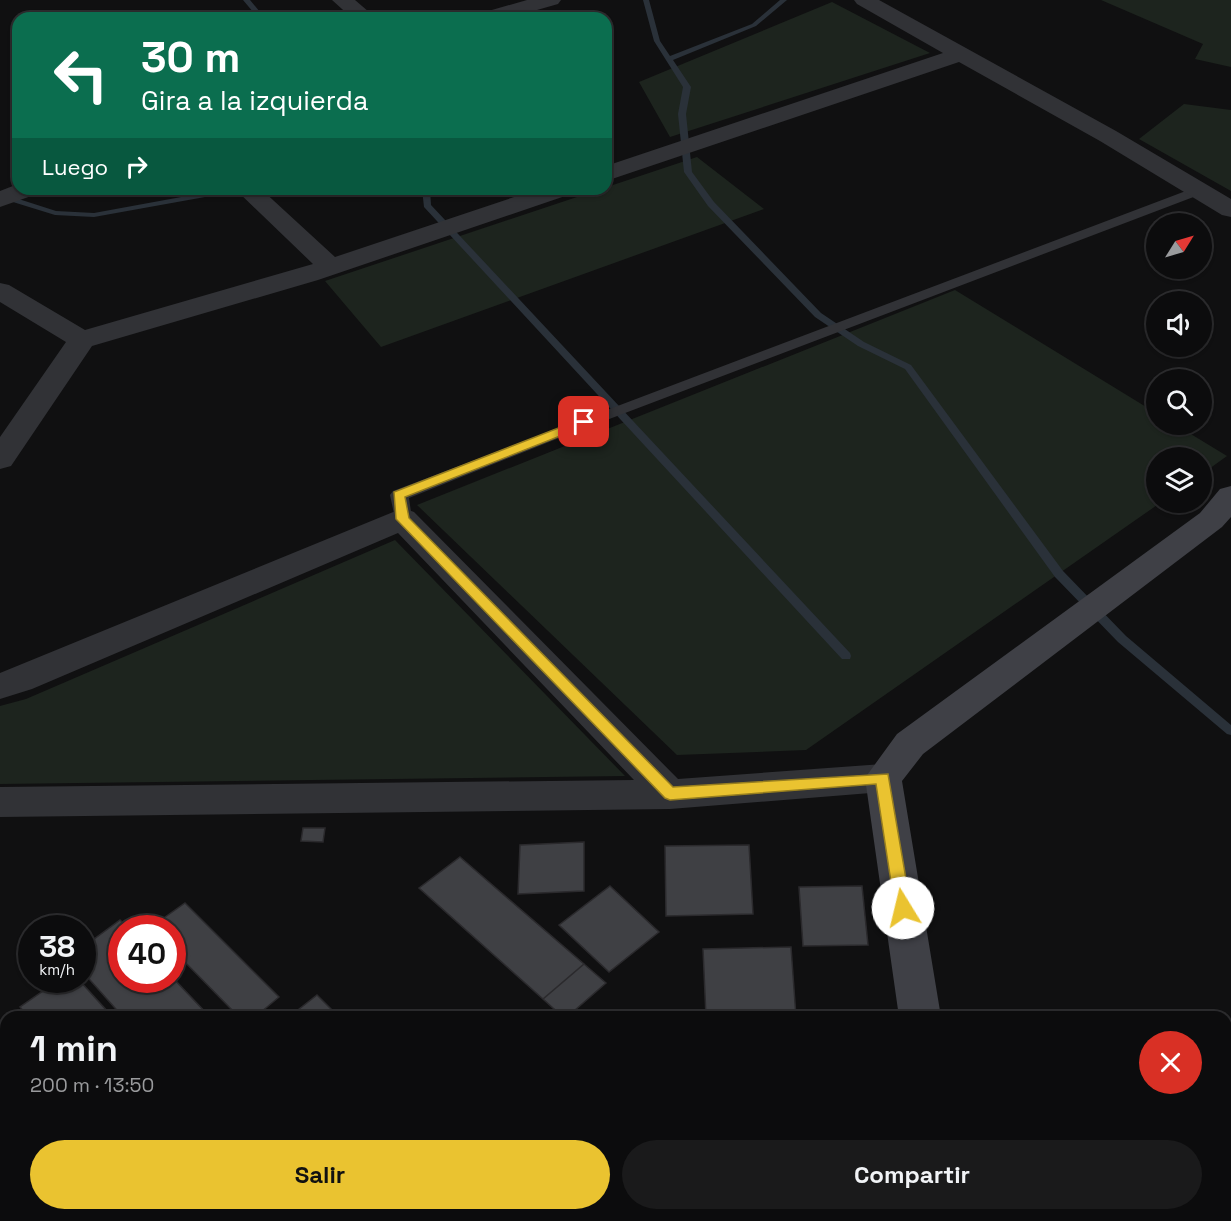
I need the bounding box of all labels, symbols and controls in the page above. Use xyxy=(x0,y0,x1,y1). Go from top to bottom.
text: 30 m xyxy=(141,31,240,84)
icon: left xyxy=(42,36,120,114)
text: Gira a la izquierda xyxy=(141,83,368,118)
icon: right xyxy=(120,150,153,183)
text: Luego xyxy=(42,153,108,181)
north arrow xyxy=(1146,213,1212,279)
map controls xyxy=(1146,213,1212,513)
button: sound xyxy=(1146,291,1212,357)
button: search xyxy=(1146,369,1212,435)
pin xyxy=(558,396,609,447)
icon: arrive xyxy=(567,405,600,438)
button: layers xyxy=(1146,447,1212,513)
position arrow xyxy=(871,876,935,940)
speed limit sign: 40 xyxy=(108,915,186,993)
text: 38 xyxy=(39,927,75,966)
text: km/h xyxy=(39,960,75,979)
text: 1 min xyxy=(30,1026,118,1072)
button: close xyxy=(1139,1031,1202,1094)
text: 200 m · 13:50 xyxy=(30,1072,154,1098)
button: Salir xyxy=(30,1140,610,1209)
button: Compartir xyxy=(622,1140,1202,1209)

